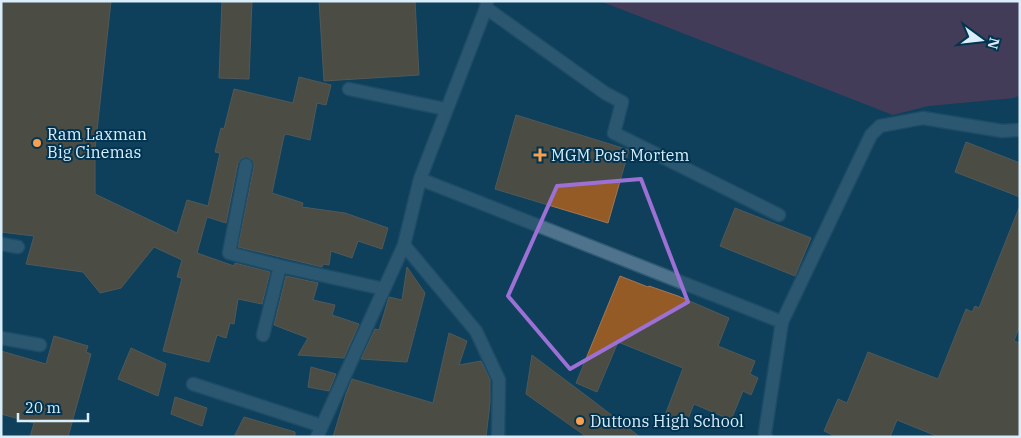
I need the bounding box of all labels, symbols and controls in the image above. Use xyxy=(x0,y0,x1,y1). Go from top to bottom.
north arrow xyxy=(956,15,1006,65)
text: N xyxy=(983,36,1004,51)
place label: Ram Laxman Big Cinemas xyxy=(47,124,147,162)
marker: Ram Laxman Big Cinemas xyxy=(31,137,43,149)
place label: MGM Post Mortem xyxy=(551,145,690,165)
marker: MGM Post Mortem xyxy=(533,148,547,162)
scale bar xyxy=(18,390,88,422)
text: 20 m xyxy=(25,398,61,417)
place label: Duttons High School xyxy=(590,411,744,431)
marker: Duttons High School xyxy=(574,415,586,427)

